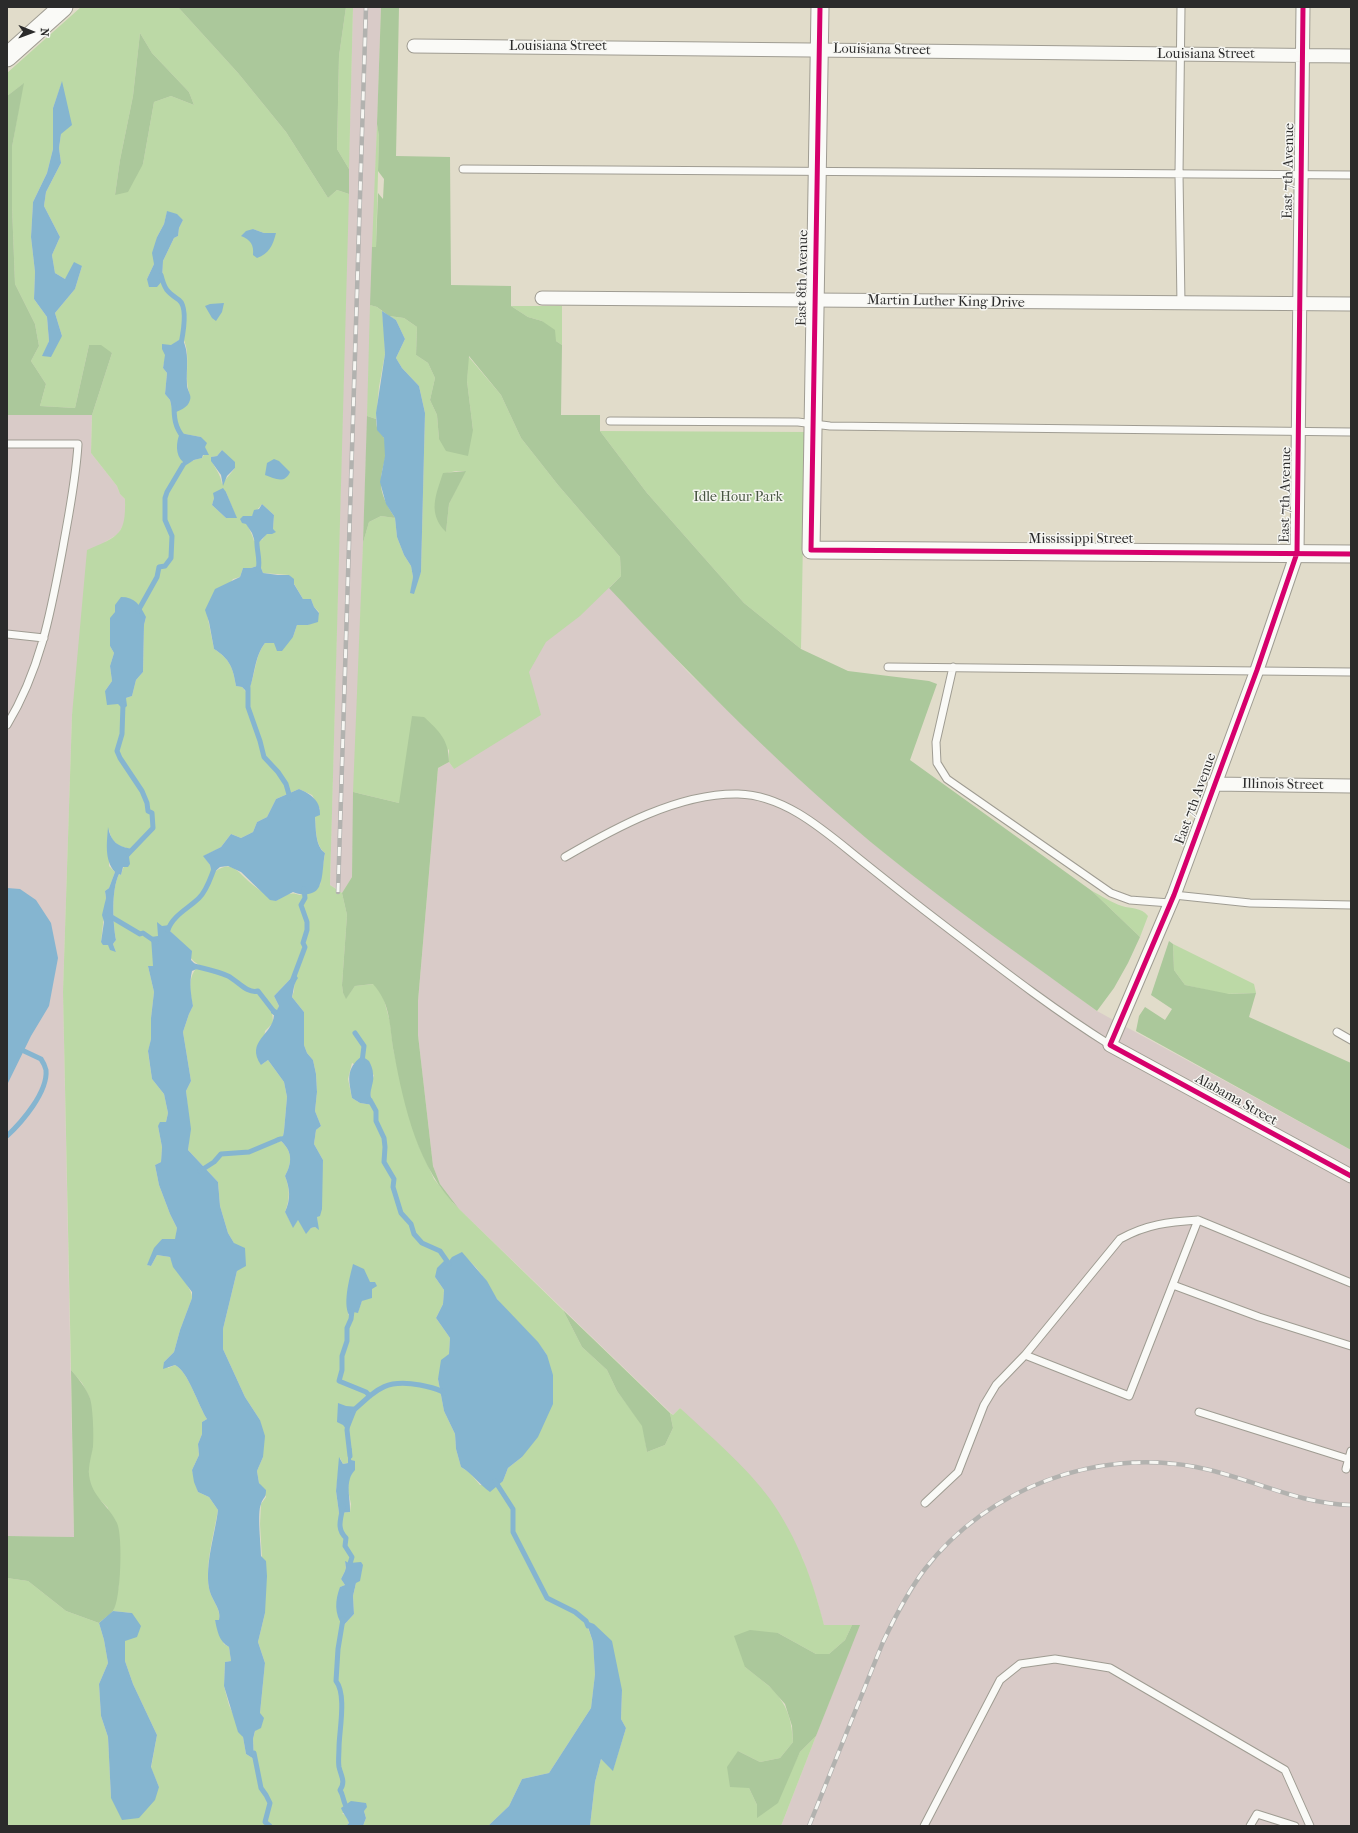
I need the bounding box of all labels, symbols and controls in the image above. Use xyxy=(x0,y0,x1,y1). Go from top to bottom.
north arrow xyxy=(12,12,52,52)
text: N xyxy=(38,28,51,37)
street label: Louisiana Street xyxy=(509,39,607,55)
street label: Louisiana Street xyxy=(833,41,931,59)
street label: Louisiana Street xyxy=(1157,47,1255,63)
street label: East 7th Avenue xyxy=(1280,123,1298,219)
street label: East 8th Avenue xyxy=(794,230,812,326)
street label: Martin Luther King Drive xyxy=(867,292,1025,312)
street label: East 7th Avenue xyxy=(1277,447,1295,543)
park label: Idle Hour Park xyxy=(693,490,783,506)
street label: Mississippi Street xyxy=(1028,532,1134,548)
street label: East 7th Avenue xyxy=(1172,751,1220,847)
street label: Illinois Street xyxy=(1242,776,1324,794)
street label: Alabama Street xyxy=(1192,1071,1280,1129)

